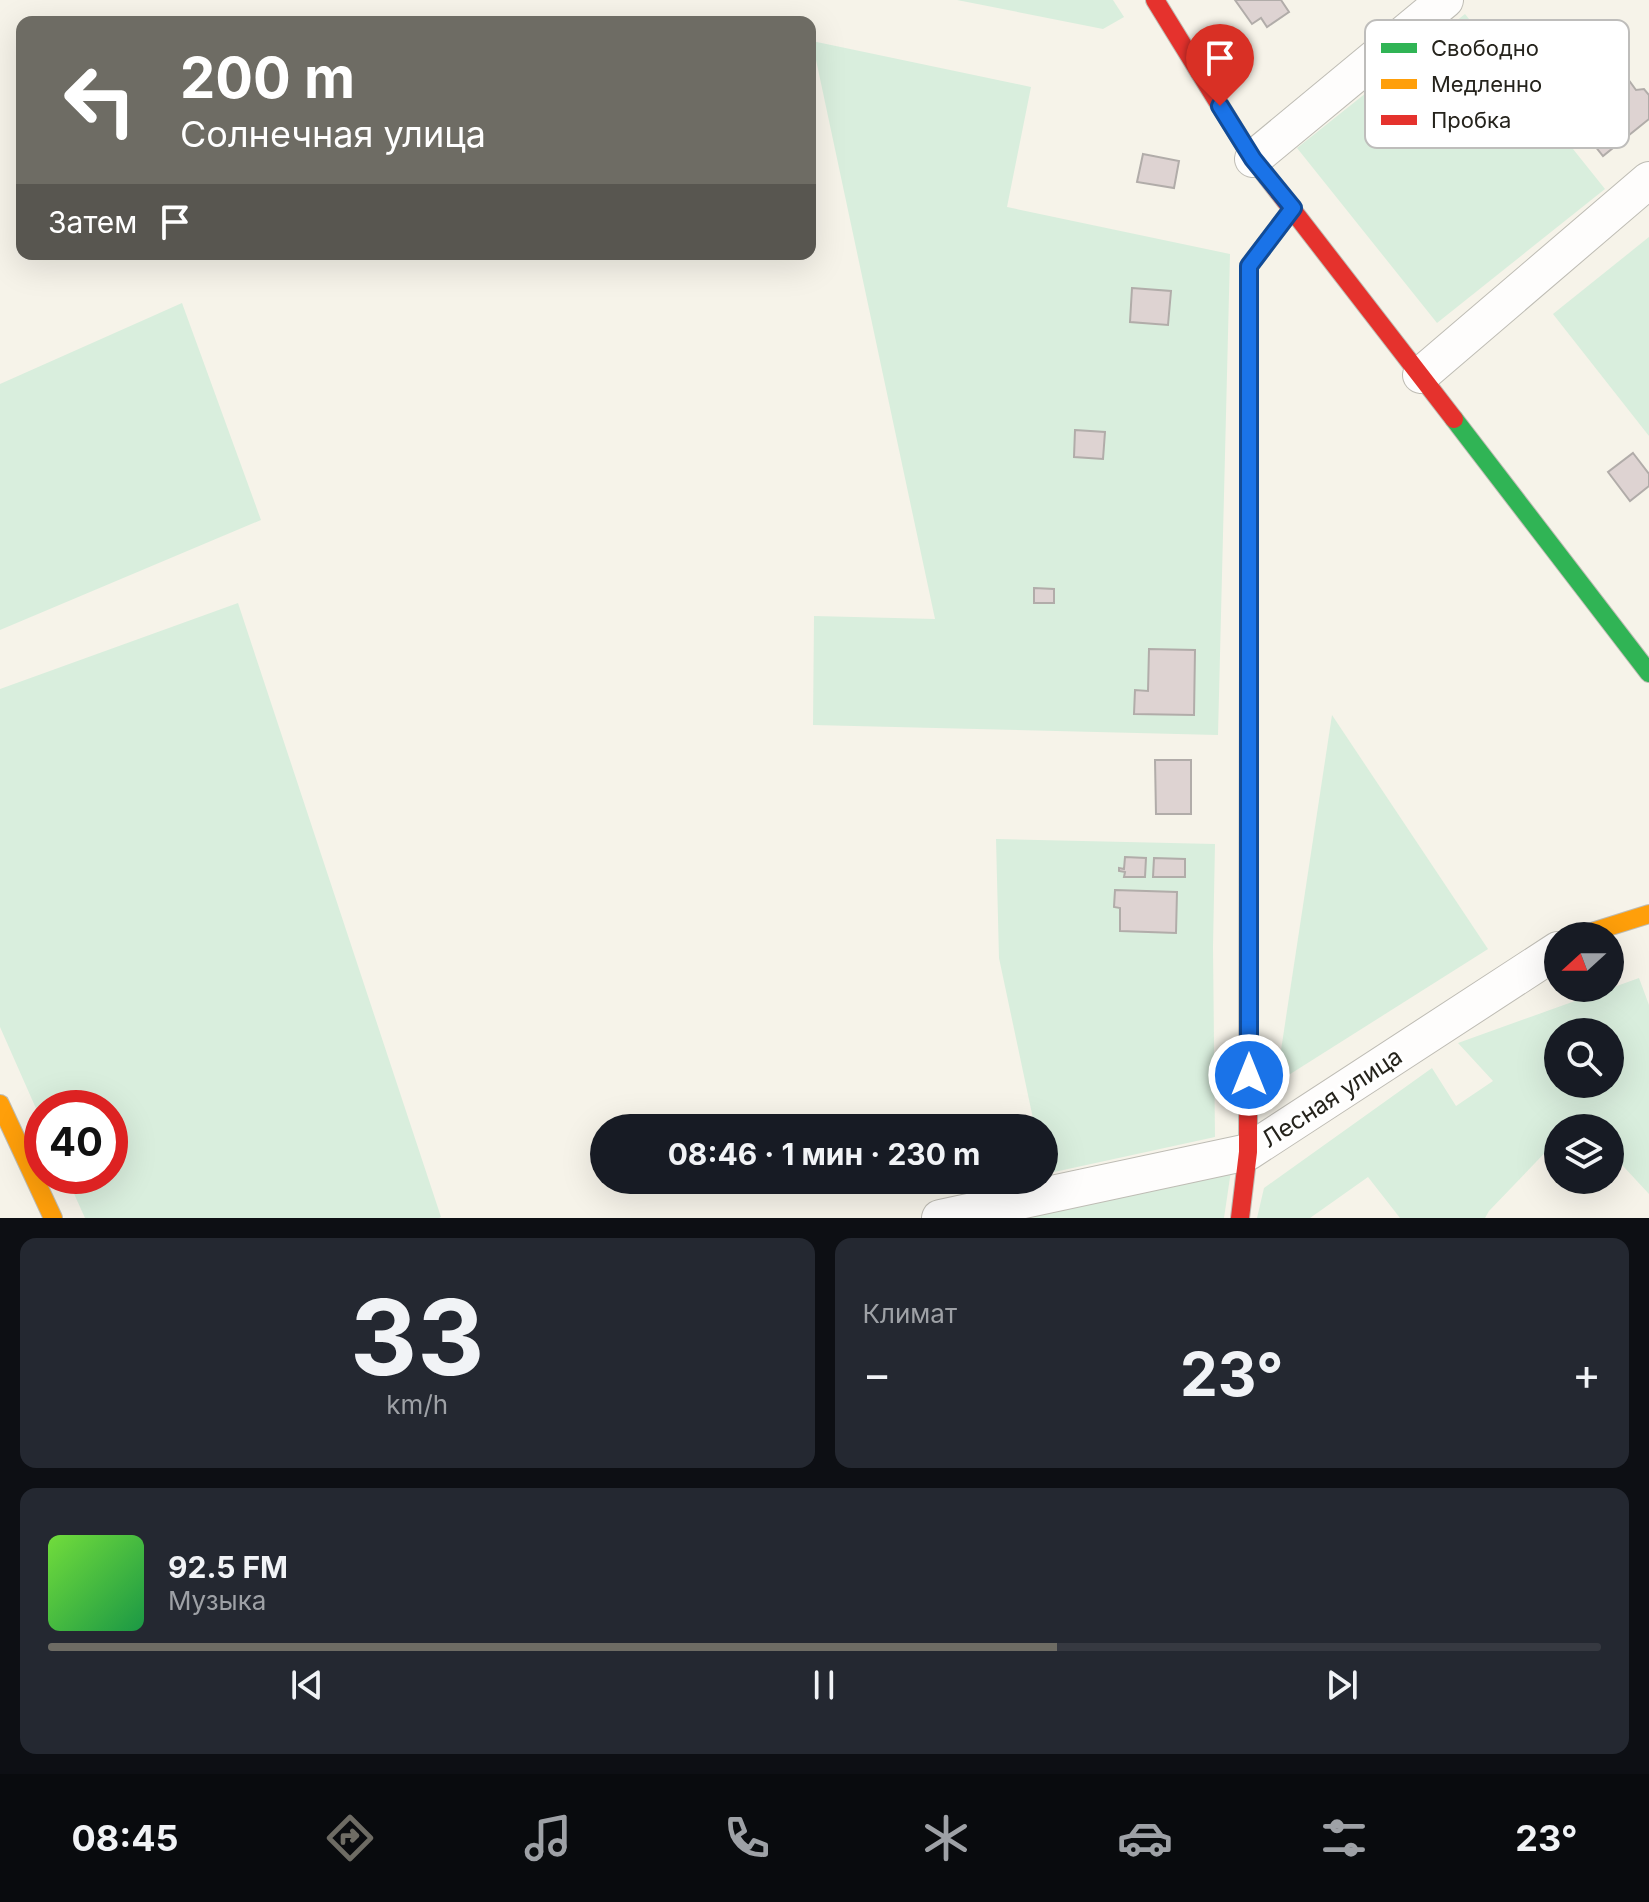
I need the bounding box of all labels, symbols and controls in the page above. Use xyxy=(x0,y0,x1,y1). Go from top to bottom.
legend xyxy=(1365,20,1629,148)
pin xyxy=(1186,24,1254,106)
text: Свободно xyxy=(1431,35,1539,61)
icon: arrive xyxy=(1198,36,1242,80)
text: 200 m xyxy=(180,44,355,112)
icon: left xyxy=(48,48,152,152)
text: Медленно xyxy=(1431,71,1542,97)
text: Пробка xyxy=(1431,107,1511,133)
text: Солнечная улица xyxy=(180,112,486,156)
icon: arrive xyxy=(153,200,197,244)
text: Затем xyxy=(48,204,137,240)
north arrow xyxy=(1544,922,1624,1002)
map controls xyxy=(1544,922,1624,1194)
button: search xyxy=(1544,1018,1624,1098)
position arrow xyxy=(1207,1033,1291,1117)
street label: Лесная улица xyxy=(1256,1041,1407,1154)
speed limit sign: 40 xyxy=(24,1090,128,1194)
button: layers xyxy=(1544,1114,1624,1194)
text: 08:46 · 1 мин · 230 m xyxy=(668,1136,980,1172)
text: 33 xyxy=(350,1274,484,1400)
text: Климат xyxy=(863,1298,957,1329)
text: 23° xyxy=(1180,1338,1284,1410)
text: − xyxy=(863,1347,892,1401)
text: + xyxy=(1572,1347,1601,1401)
text: km/h xyxy=(386,1389,448,1420)
text: 92.5 FM xyxy=(168,1549,288,1585)
text: Музыка xyxy=(168,1585,266,1616)
icon: previous xyxy=(285,1663,329,1707)
icon: pause xyxy=(802,1663,846,1707)
icon: next xyxy=(1320,1663,1364,1707)
icon: directions xyxy=(322,1810,378,1866)
icon: music xyxy=(520,1810,576,1866)
icon: phone xyxy=(719,1810,775,1866)
icon: climate xyxy=(918,1810,974,1866)
icon: car xyxy=(1117,1810,1173,1866)
icon: filters xyxy=(1316,1810,1372,1866)
text: 08:45 xyxy=(71,1816,179,1860)
text: 23° xyxy=(1515,1816,1577,1860)

